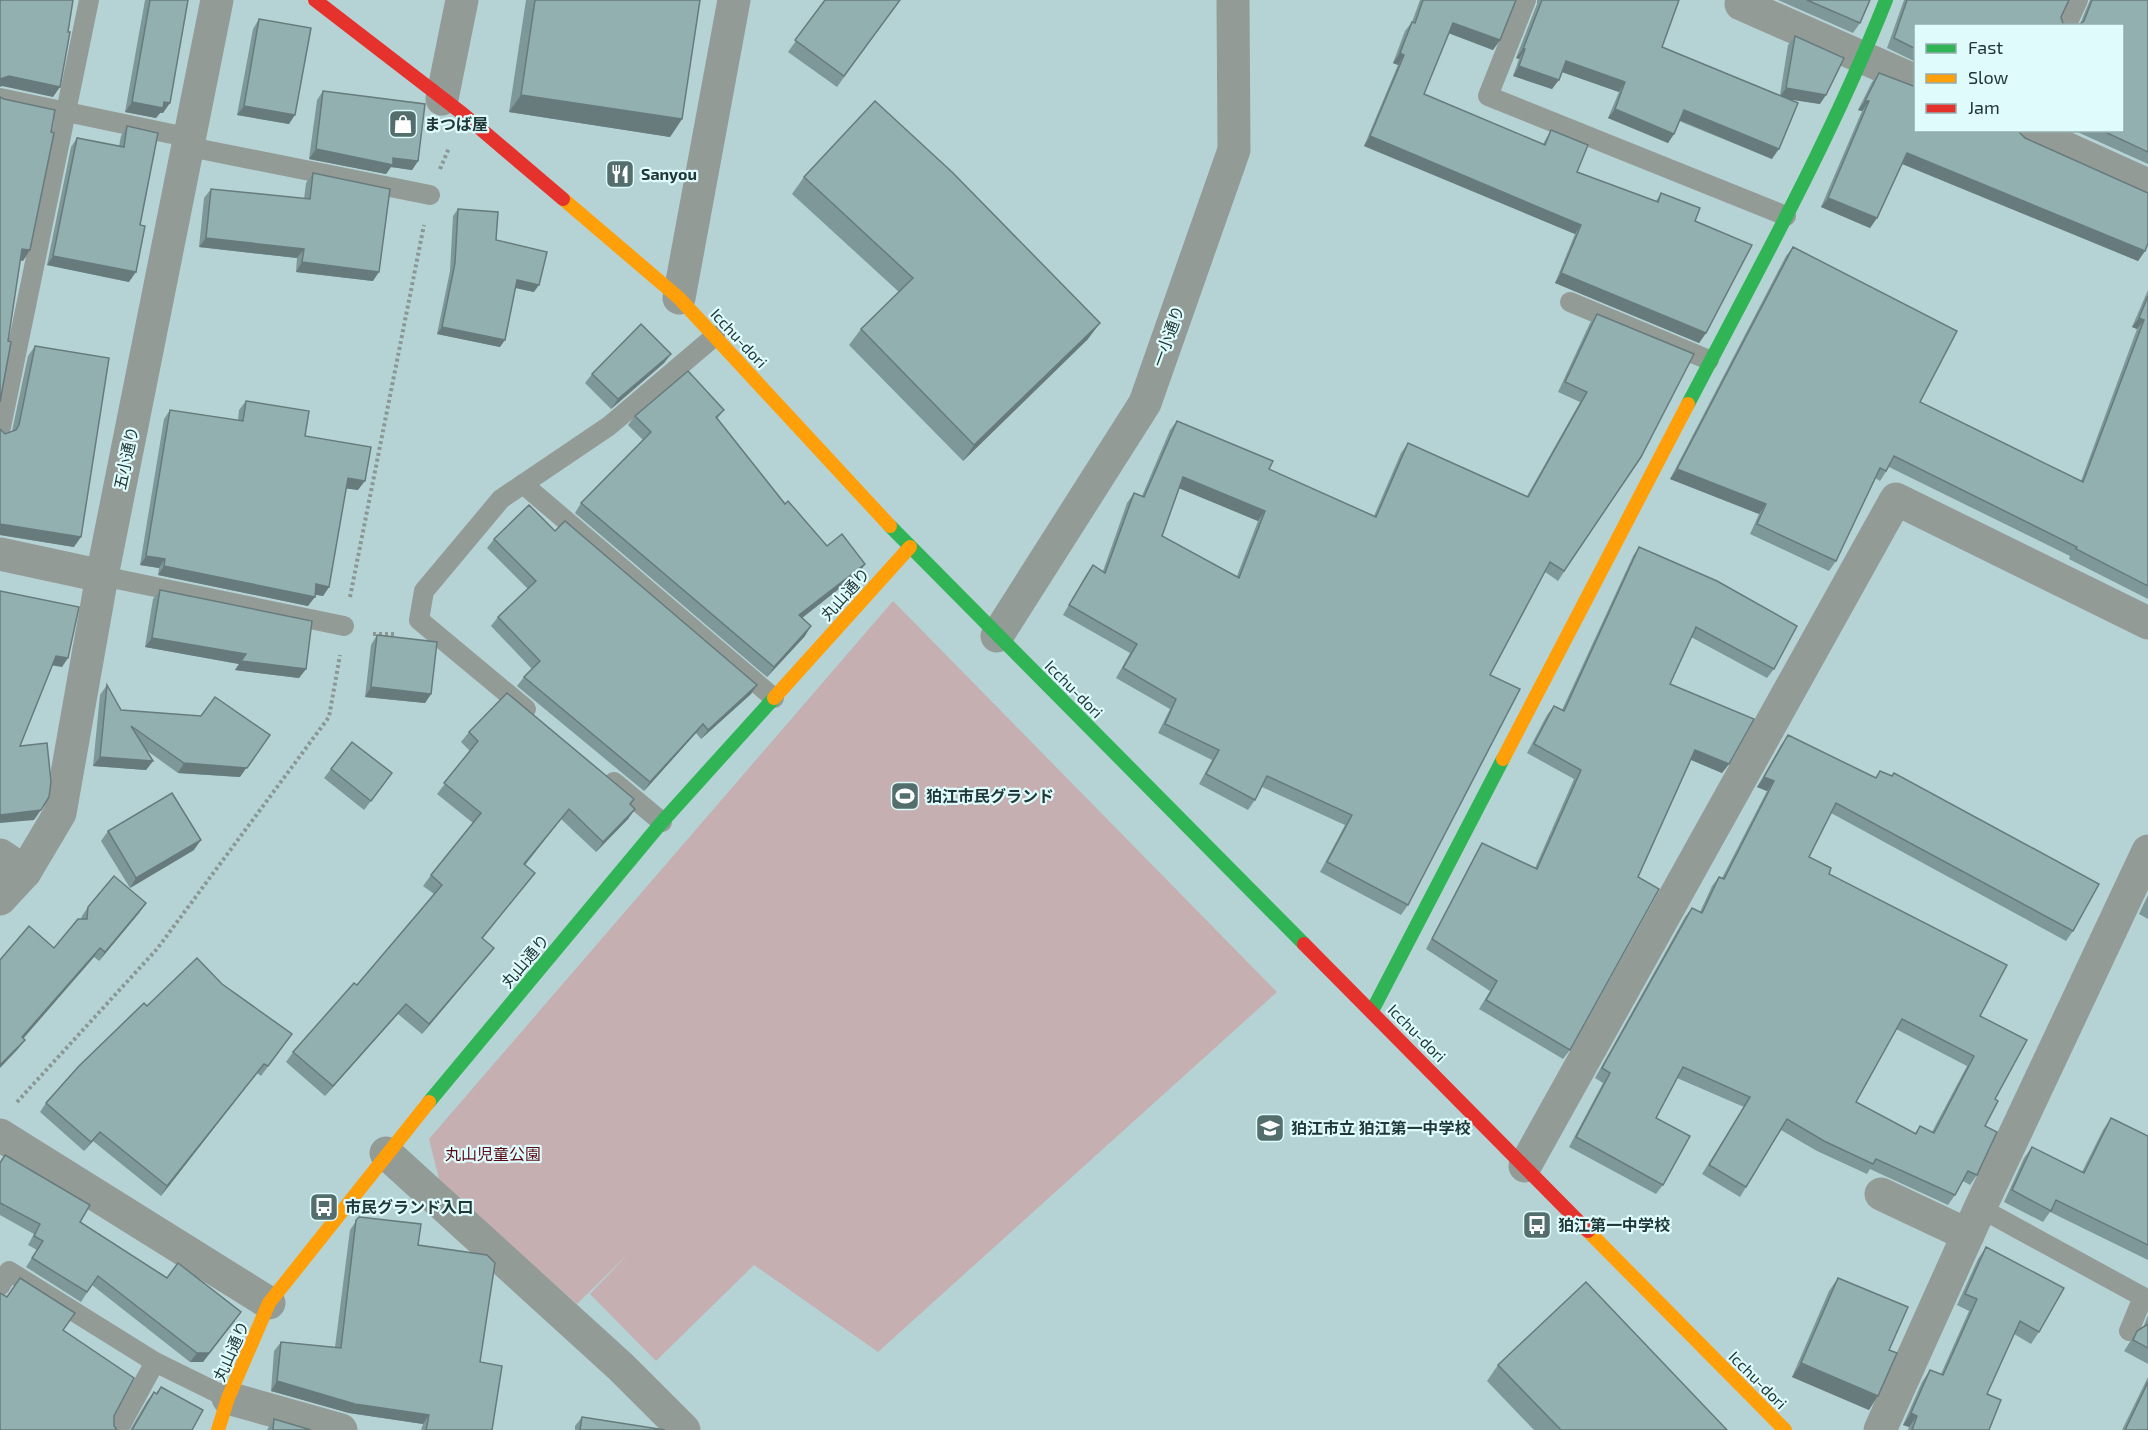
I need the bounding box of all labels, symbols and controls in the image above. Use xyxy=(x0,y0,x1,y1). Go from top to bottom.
legend xyxy=(1914,24,2124,132)
text: Fast xyxy=(1968,36,2003,58)
text: Slow xyxy=(1968,66,2009,88)
text: Jam xyxy=(1968,96,2000,118)
shop icon: まつば屋 xyxy=(387,108,419,140)
place label: まつば屋 xyxy=(424,114,488,133)
restaurant icon: Sanyou xyxy=(604,158,636,190)
place label: Sanyou xyxy=(641,164,697,184)
street label: 一小通り xyxy=(1148,303,1187,369)
street label: Icchu-dori xyxy=(707,304,772,371)
street label: 五小通り xyxy=(110,425,141,491)
street label: 丸山通り xyxy=(816,564,873,624)
street label: Icchu-dori xyxy=(1041,656,1107,722)
sports icon: 狛江市民グランド xyxy=(889,780,921,812)
place label: 狛江市民グランド xyxy=(926,786,1054,805)
street label: 丸山通り xyxy=(497,930,552,991)
street label: Icchu-dori xyxy=(1384,1000,1450,1066)
school or university icon: 狛江市立 狛江第一中学校 xyxy=(1254,1112,1286,1144)
place label: 狛江市立 狛江第一中学校 xyxy=(1291,1118,1470,1137)
park label: 丸山児童公園 xyxy=(445,1144,541,1163)
bus stop icon: 市民グランド入口 xyxy=(308,1191,340,1223)
place label: 市民グランド入口 xyxy=(345,1197,473,1216)
bus stop icon: 狛江第一中学校 xyxy=(1521,1209,1553,1241)
place label: 狛江第一中学校 xyxy=(1558,1215,1670,1234)
street label: 丸山通り xyxy=(209,1318,252,1384)
street label: Icchu-dori xyxy=(1725,1347,1791,1413)

